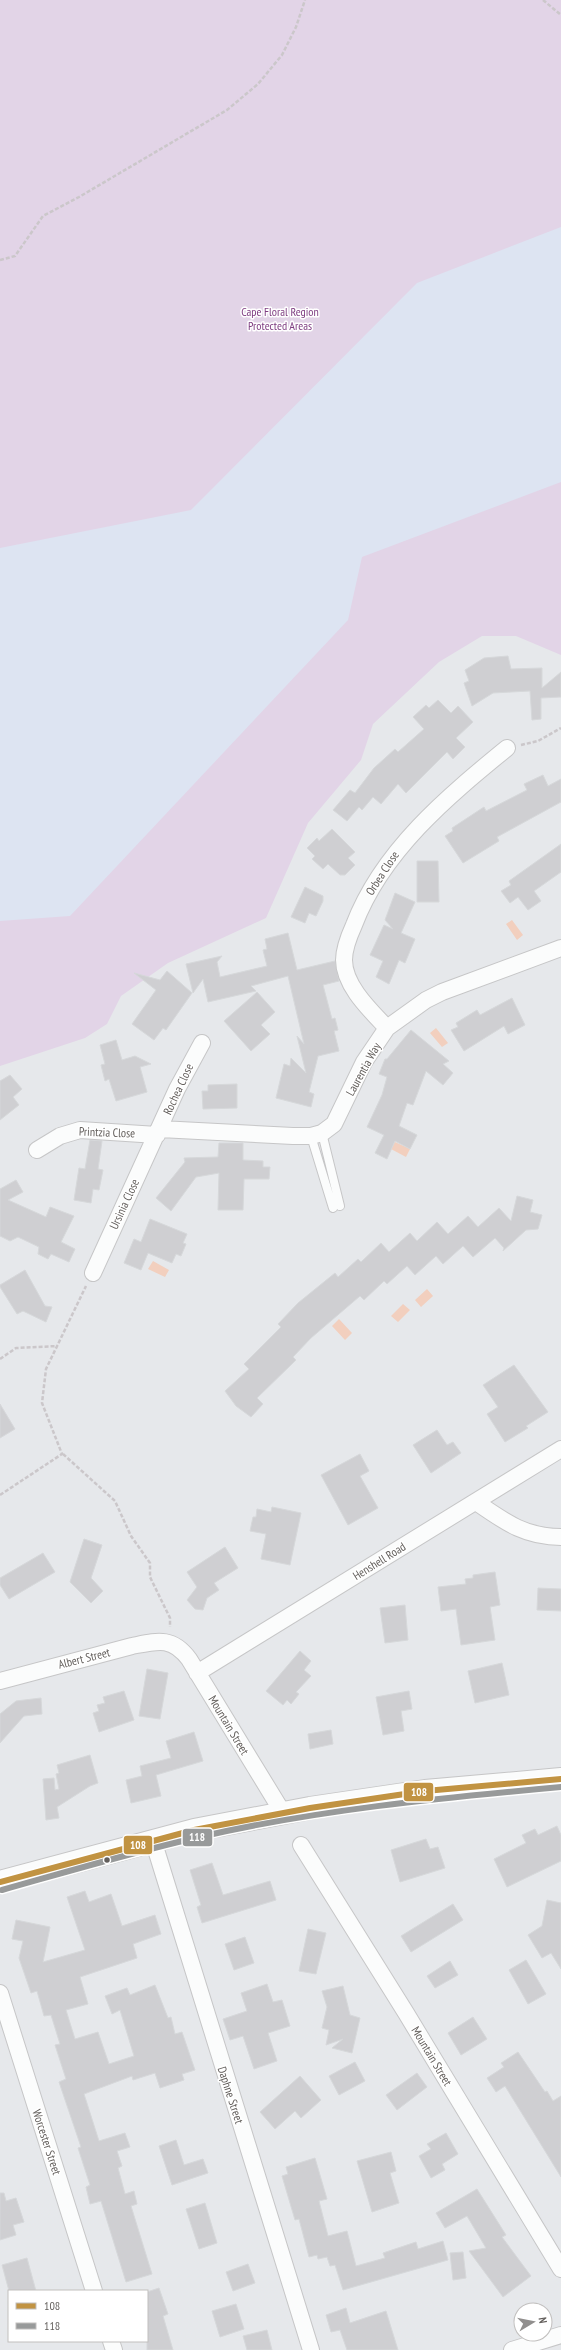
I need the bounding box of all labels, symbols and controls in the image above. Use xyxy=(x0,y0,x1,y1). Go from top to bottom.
park label: Cape Floral Region Protected Areas xyxy=(241,304,319,333)
street label: Orbea Close xyxy=(362,848,402,898)
street label: Laurentia Way xyxy=(342,1039,384,1098)
street label: Rochea Close xyxy=(160,1061,196,1117)
street label: Printzia Close xyxy=(79,1124,135,1140)
street label: Ursinia Close xyxy=(106,1176,142,1232)
street label: Henshell Road xyxy=(350,1539,408,1583)
street label: Albert Street xyxy=(57,1644,112,1672)
street label: Mountain Street xyxy=(205,1693,253,1758)
line badge: 108 xyxy=(403,1782,434,1802)
text: 108 xyxy=(411,1785,427,1799)
line badge: 118 xyxy=(182,1828,213,1847)
text: 118 xyxy=(189,1830,205,1844)
line badge: 108 xyxy=(123,1835,153,1855)
text: 108 xyxy=(130,1838,146,1852)
unlabelled marker xyxy=(102,1855,112,1865)
street label: Mountain Street xyxy=(408,2024,456,2089)
street label: Daphne Street xyxy=(215,2065,247,2126)
street label: Worcester Street xyxy=(29,2107,65,2177)
legend xyxy=(8,2290,148,2342)
text: 108 xyxy=(44,2298,60,2313)
north arrow xyxy=(513,2302,553,2342)
text: N xyxy=(535,2316,550,2324)
text: 118 xyxy=(44,2318,60,2333)

